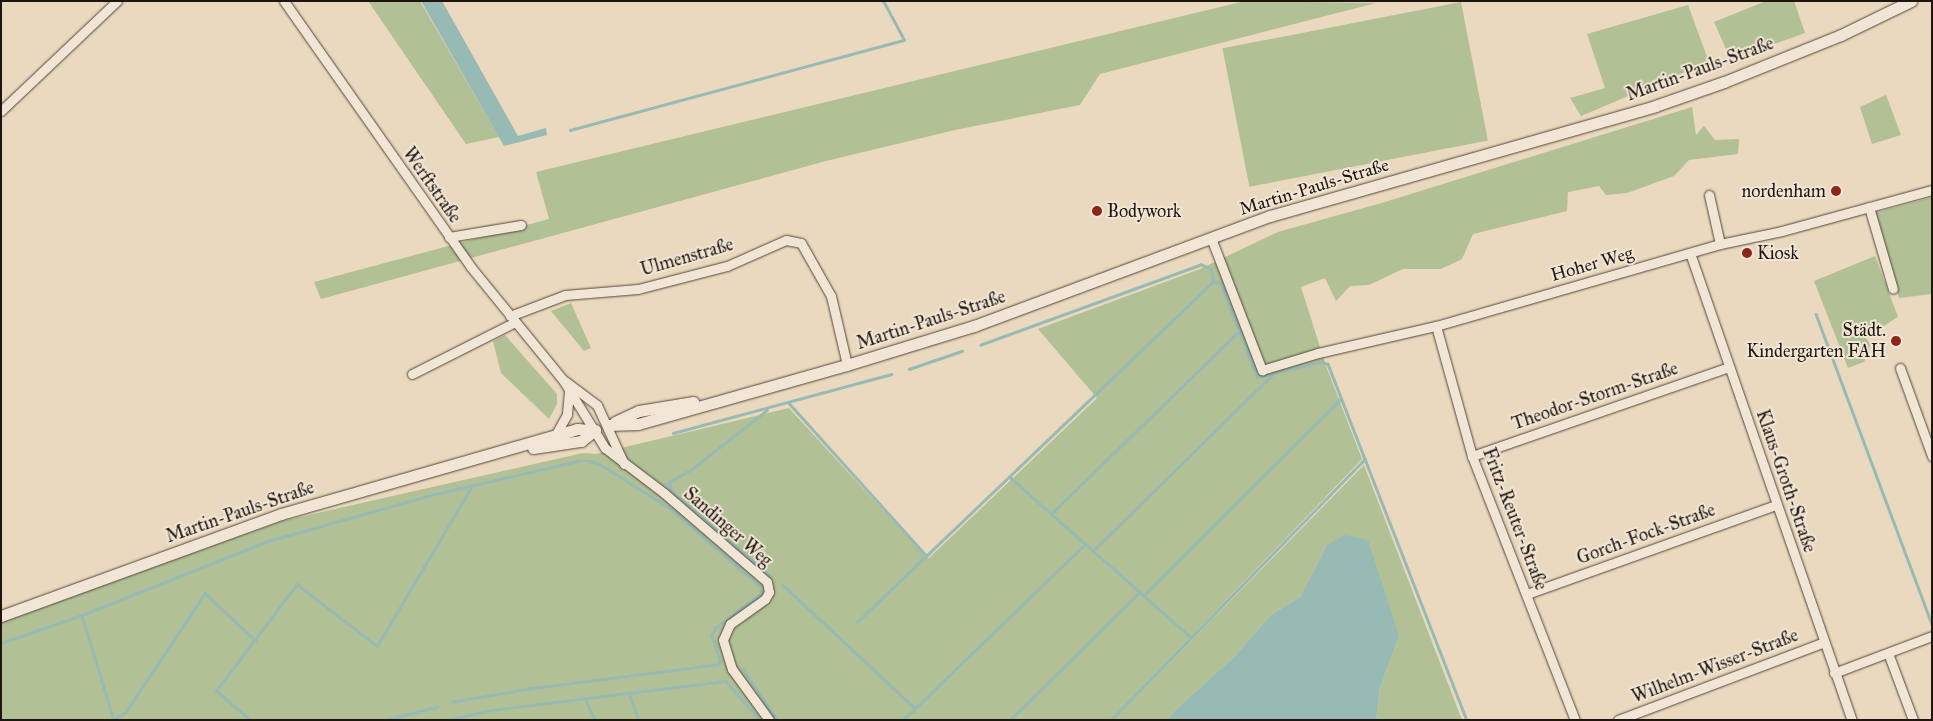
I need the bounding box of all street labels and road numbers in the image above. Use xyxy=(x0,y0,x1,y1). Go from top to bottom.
street label: Martin-Pauls-Straße xyxy=(1623,32,1777,106)
street label: Werftstraße xyxy=(398,143,466,227)
street label: Martin-Pauls-Straße xyxy=(1237,154,1391,220)
street label: Ulmenstraße xyxy=(638,233,736,281)
street label: Hoher Weg xyxy=(1548,242,1636,286)
street label: Martin-Pauls-Straße xyxy=(854,286,1008,354)
street label: Theodor-Storm-Straße xyxy=(1509,357,1681,435)
street label: Klaus-Groth-Straße xyxy=(1751,407,1821,555)
street label: Fritz-Reuter-Straße xyxy=(1478,445,1552,593)
street label: Martin-Pauls-Straße xyxy=(163,477,317,547)
street label: Sandinger Weg xyxy=(679,483,777,571)
street label: Gorch-Fock-Straße xyxy=(1574,499,1718,569)
street label: Wilhelm-Wisser-Straße xyxy=(1629,624,1801,708)

